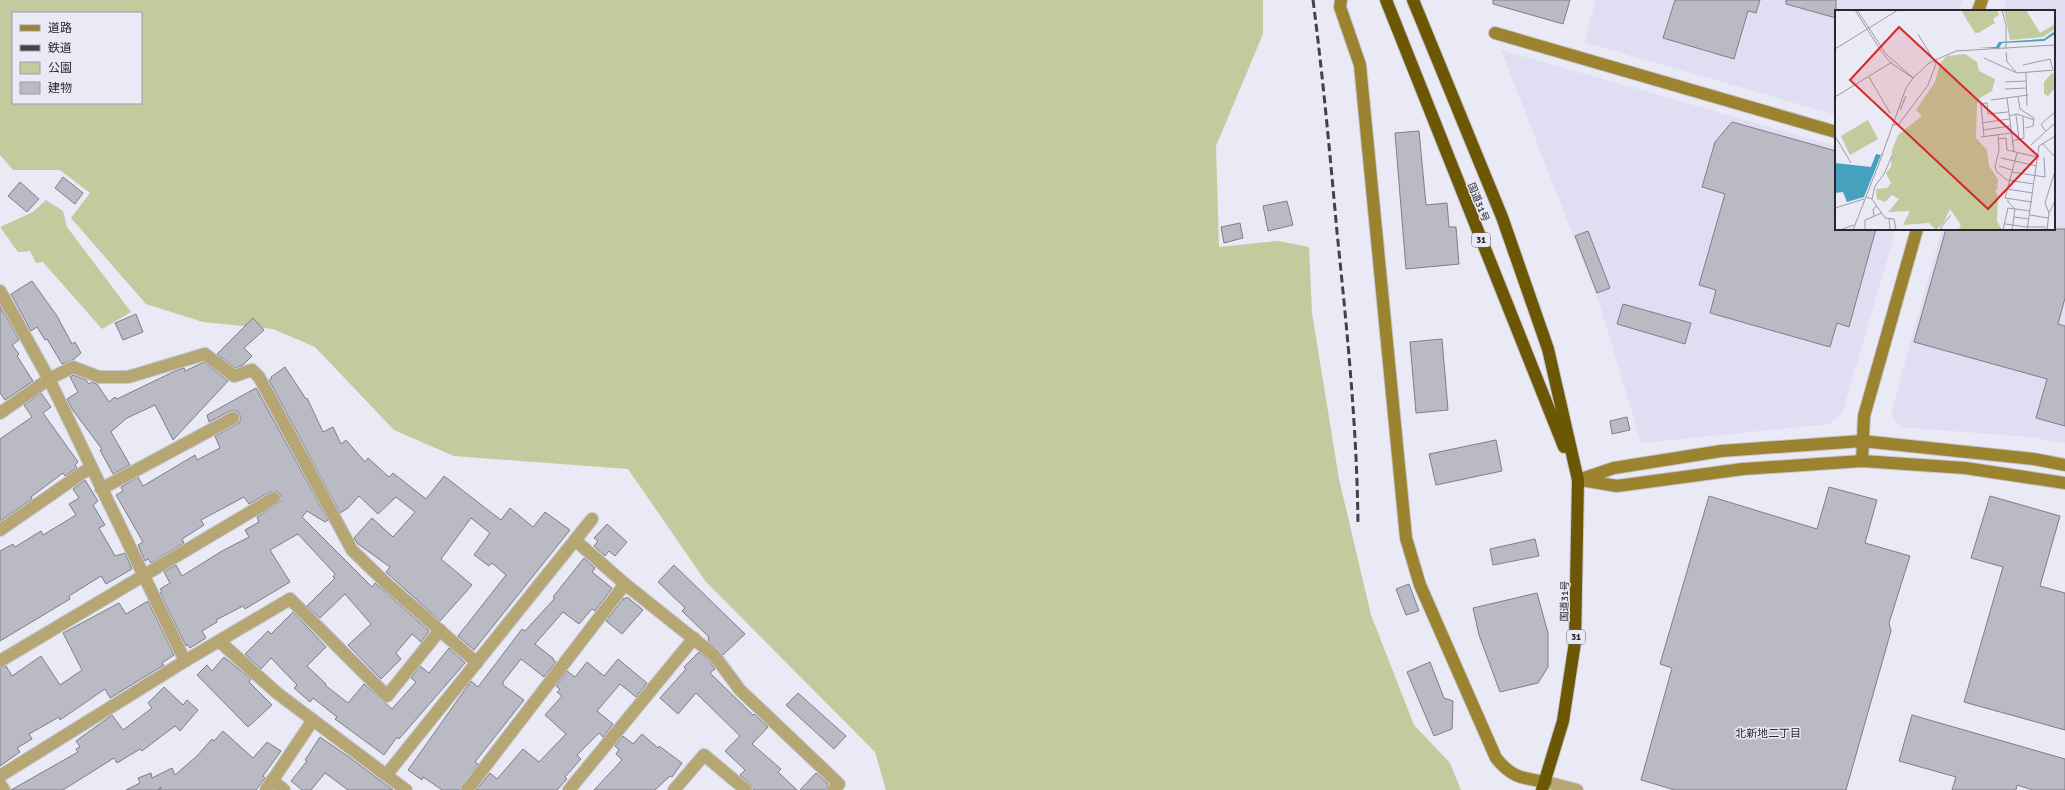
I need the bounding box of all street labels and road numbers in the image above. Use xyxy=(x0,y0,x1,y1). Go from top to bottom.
street label: 国道31号 xyxy=(1465,181,1491,224)
road number: 31 xyxy=(1472,233,1490,247)
street label: 国道31号 xyxy=(1559,581,1571,622)
road number: 31 xyxy=(1567,630,1585,644)

